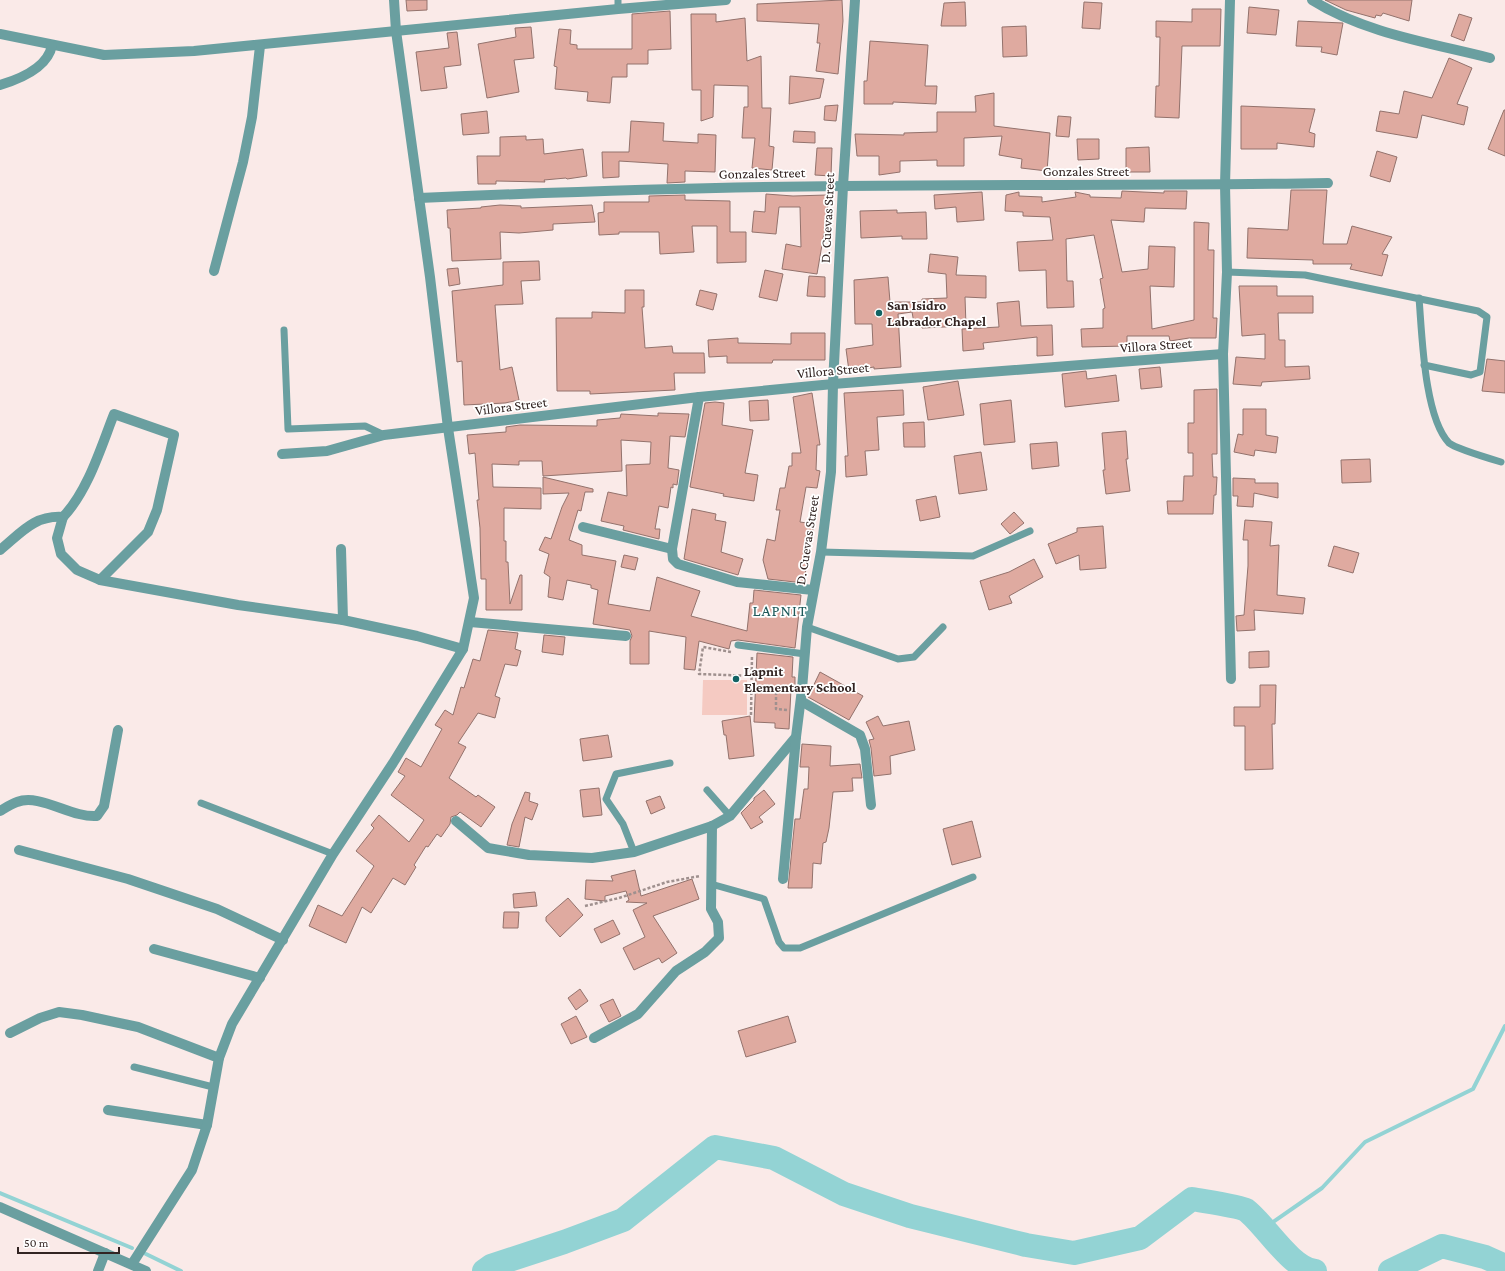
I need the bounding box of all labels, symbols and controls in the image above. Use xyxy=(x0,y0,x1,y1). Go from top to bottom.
street label: Gonzales Street xyxy=(1043,163,1130,179)
street label: Gonzales Street xyxy=(719,164,806,182)
street label: D. Cuevas Street xyxy=(817,172,837,264)
place label: San Isidro Labrador Chapel xyxy=(887,297,986,329)
marker: San Isidro Labrador Chapel xyxy=(874,308,884,318)
street label: Villora Street xyxy=(1119,334,1193,356)
street label: Villora Street xyxy=(796,359,870,381)
street label: Villora Street xyxy=(474,394,548,418)
street label: D. Cuevas Street xyxy=(792,494,822,586)
district label: LAPNIT xyxy=(752,602,808,619)
place label: Lapnit Elementary School xyxy=(744,663,856,695)
marker: Lapnit Elementary School xyxy=(731,674,741,684)
scale bar xyxy=(18,1229,119,1255)
text: 50 m xyxy=(24,1236,49,1250)

